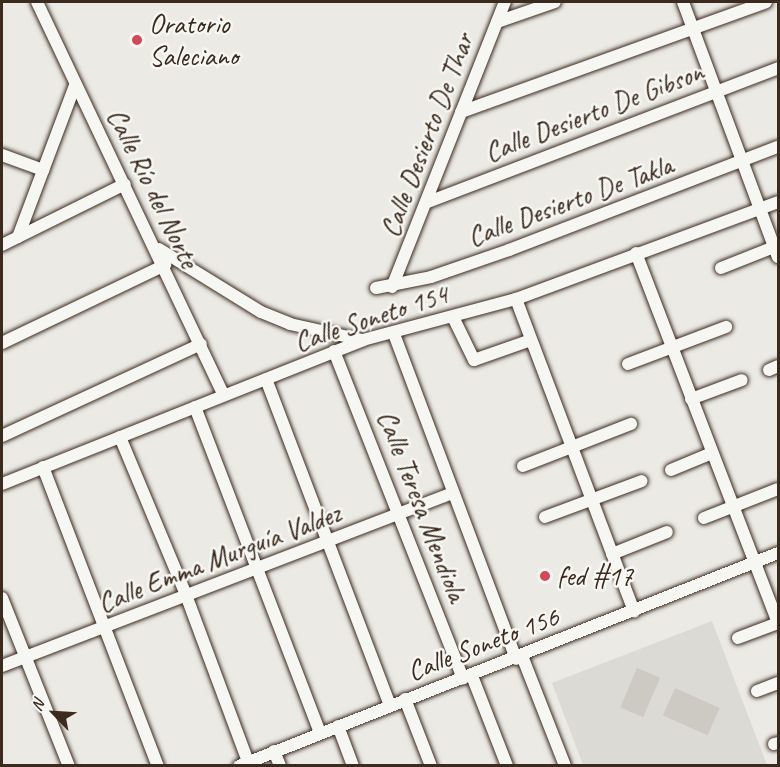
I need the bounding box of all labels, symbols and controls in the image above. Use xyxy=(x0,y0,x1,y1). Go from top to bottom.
place label: Oratorio Saleciano xyxy=(149,7,238,73)
street label: Calle Desierto De Thar xyxy=(372,28,482,242)
marker: Oratorio Saleciano xyxy=(130,33,144,47)
street label: Calle Desierto De Gibson xyxy=(480,55,708,169)
street label: Calle Río del Norte xyxy=(100,102,206,274)
street label: Calle Desierto De Takla xyxy=(462,148,678,254)
street label: Calle Soneto 154 xyxy=(290,277,452,359)
street label: Calle Teresa Mendiola xyxy=(370,406,474,606)
street label: Calle Emma Murguía Valdez xyxy=(91,496,347,620)
place label: fed #17 xyxy=(557,559,633,593)
marker: fed #17 xyxy=(538,569,552,583)
street label: Calle Soneto 156 xyxy=(403,600,563,688)
north arrow xyxy=(24,683,84,743)
text: N xyxy=(27,697,49,714)

